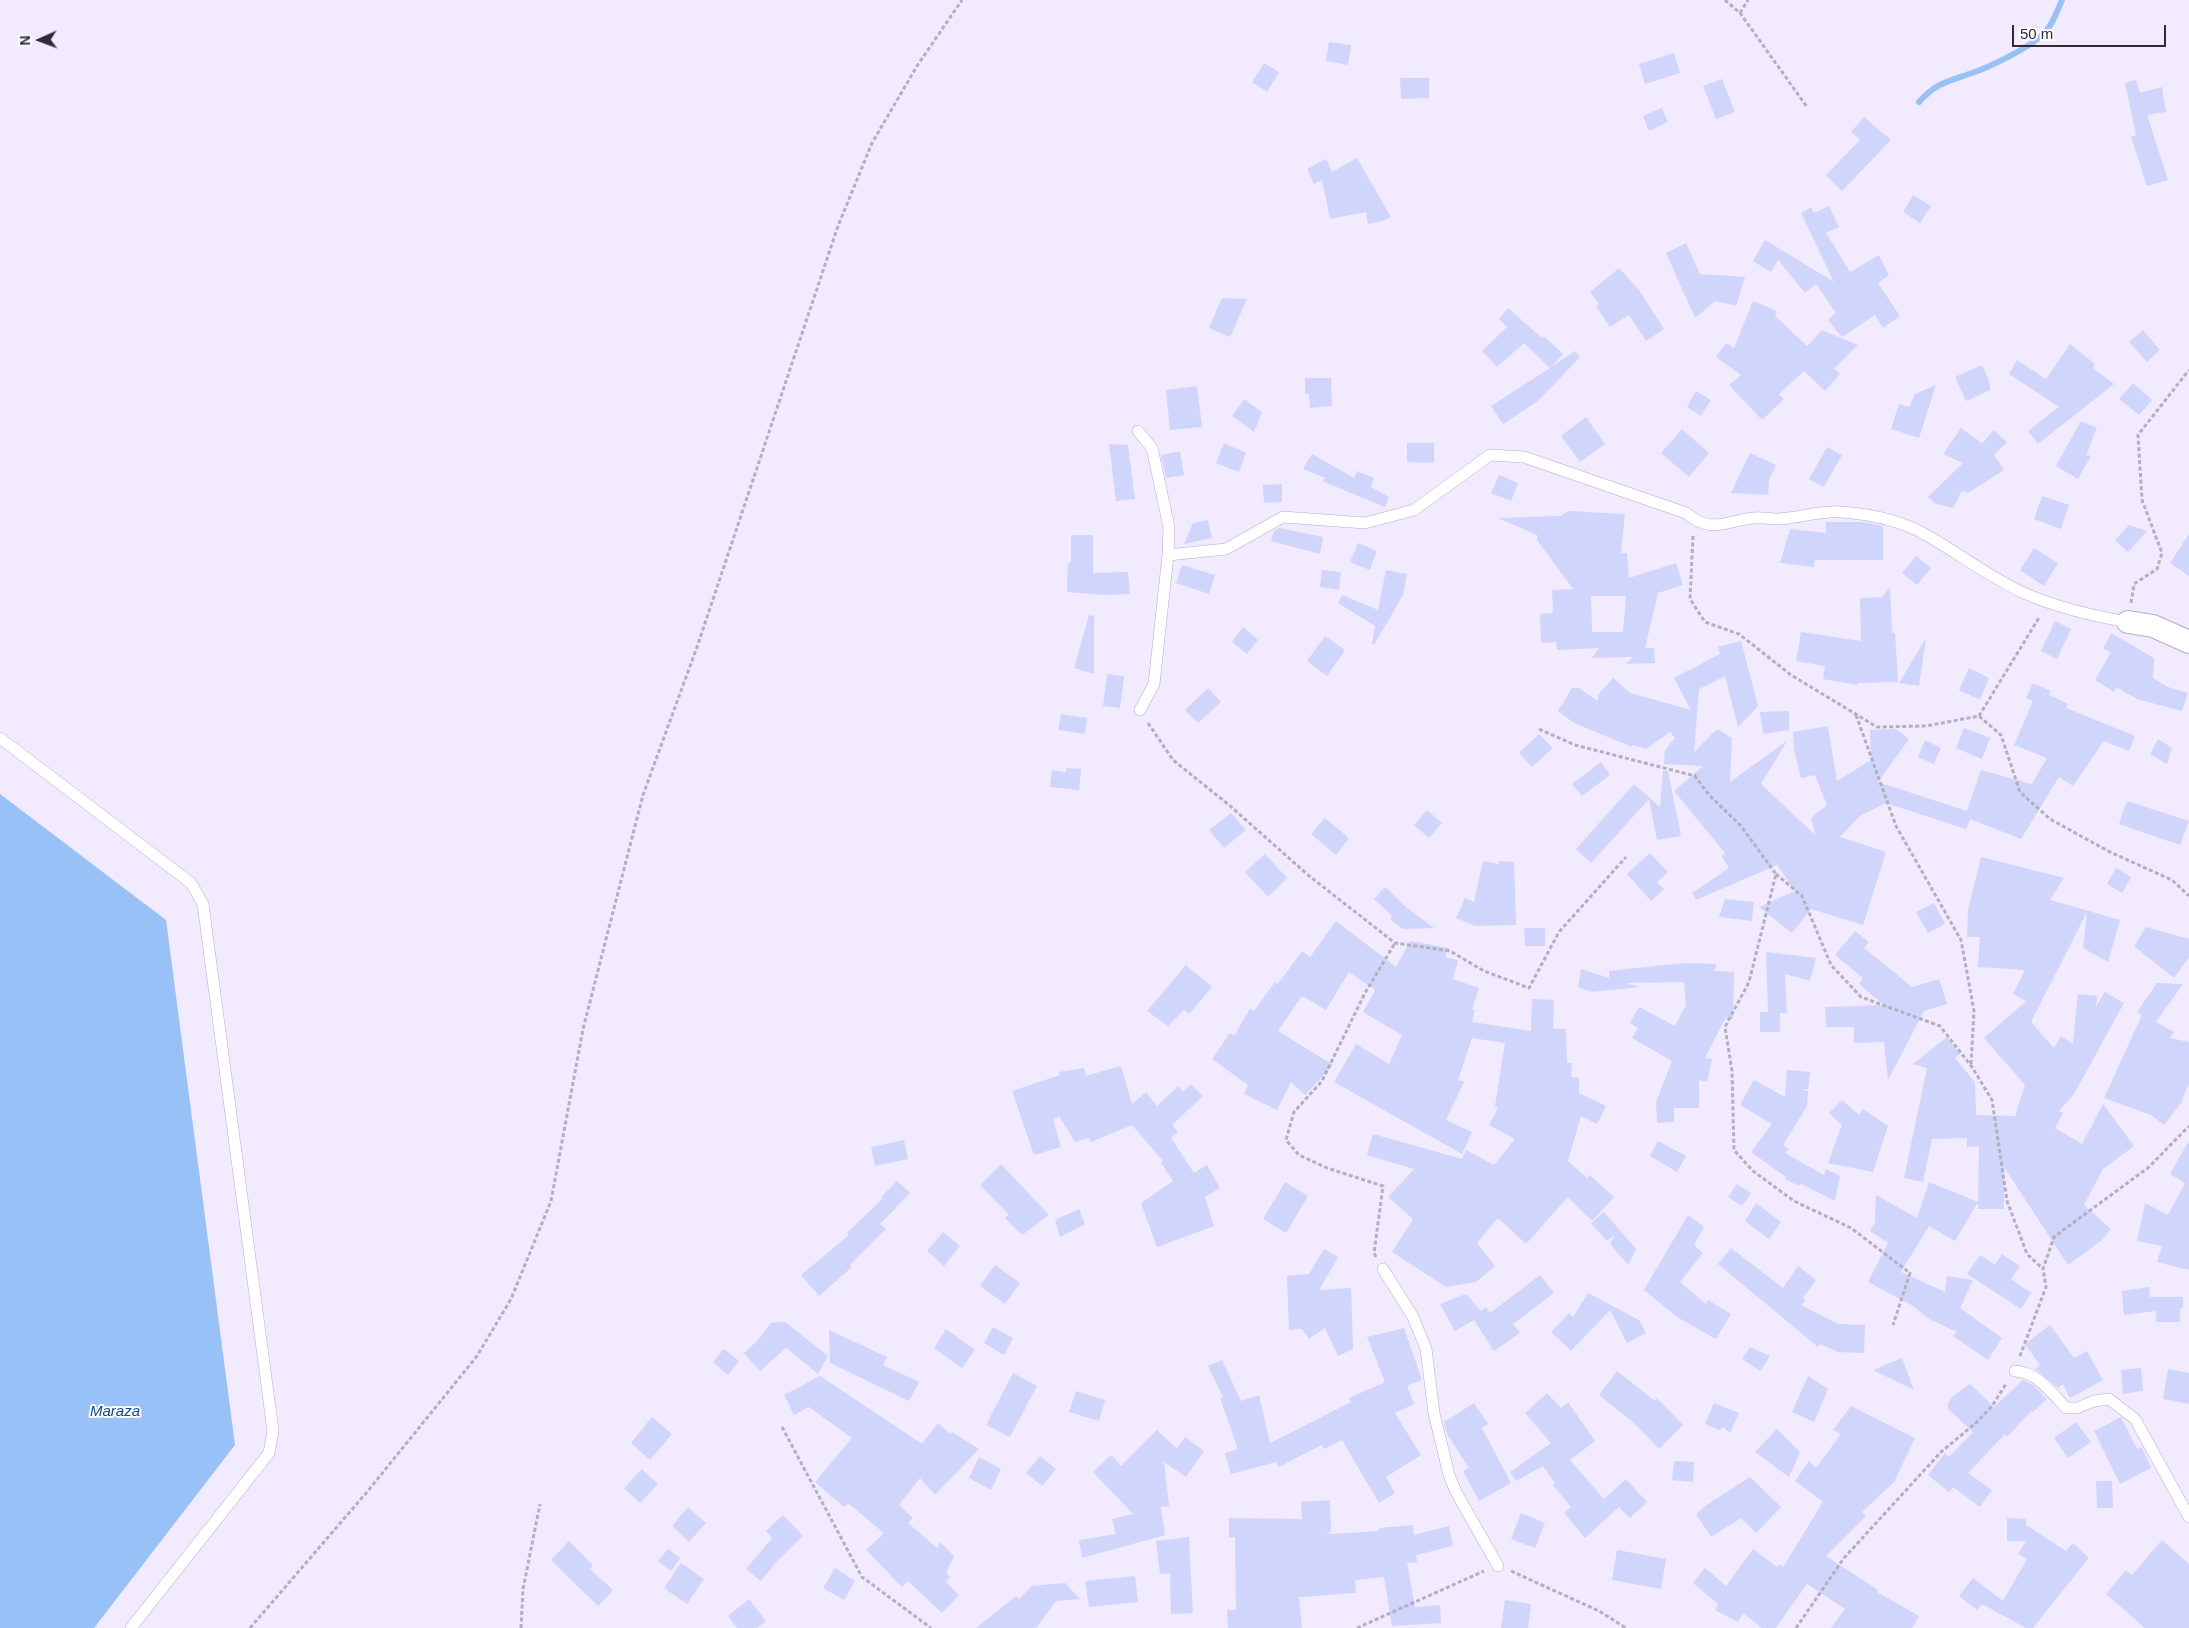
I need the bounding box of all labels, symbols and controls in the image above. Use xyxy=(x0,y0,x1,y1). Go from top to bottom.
north arrow xyxy=(15,15,65,65)
scale bar xyxy=(2014,15,2168,47)
text: 50 m xyxy=(2020,25,2053,42)
text: N xyxy=(17,35,33,46)
water label: Maraza xyxy=(90,1403,140,1421)

